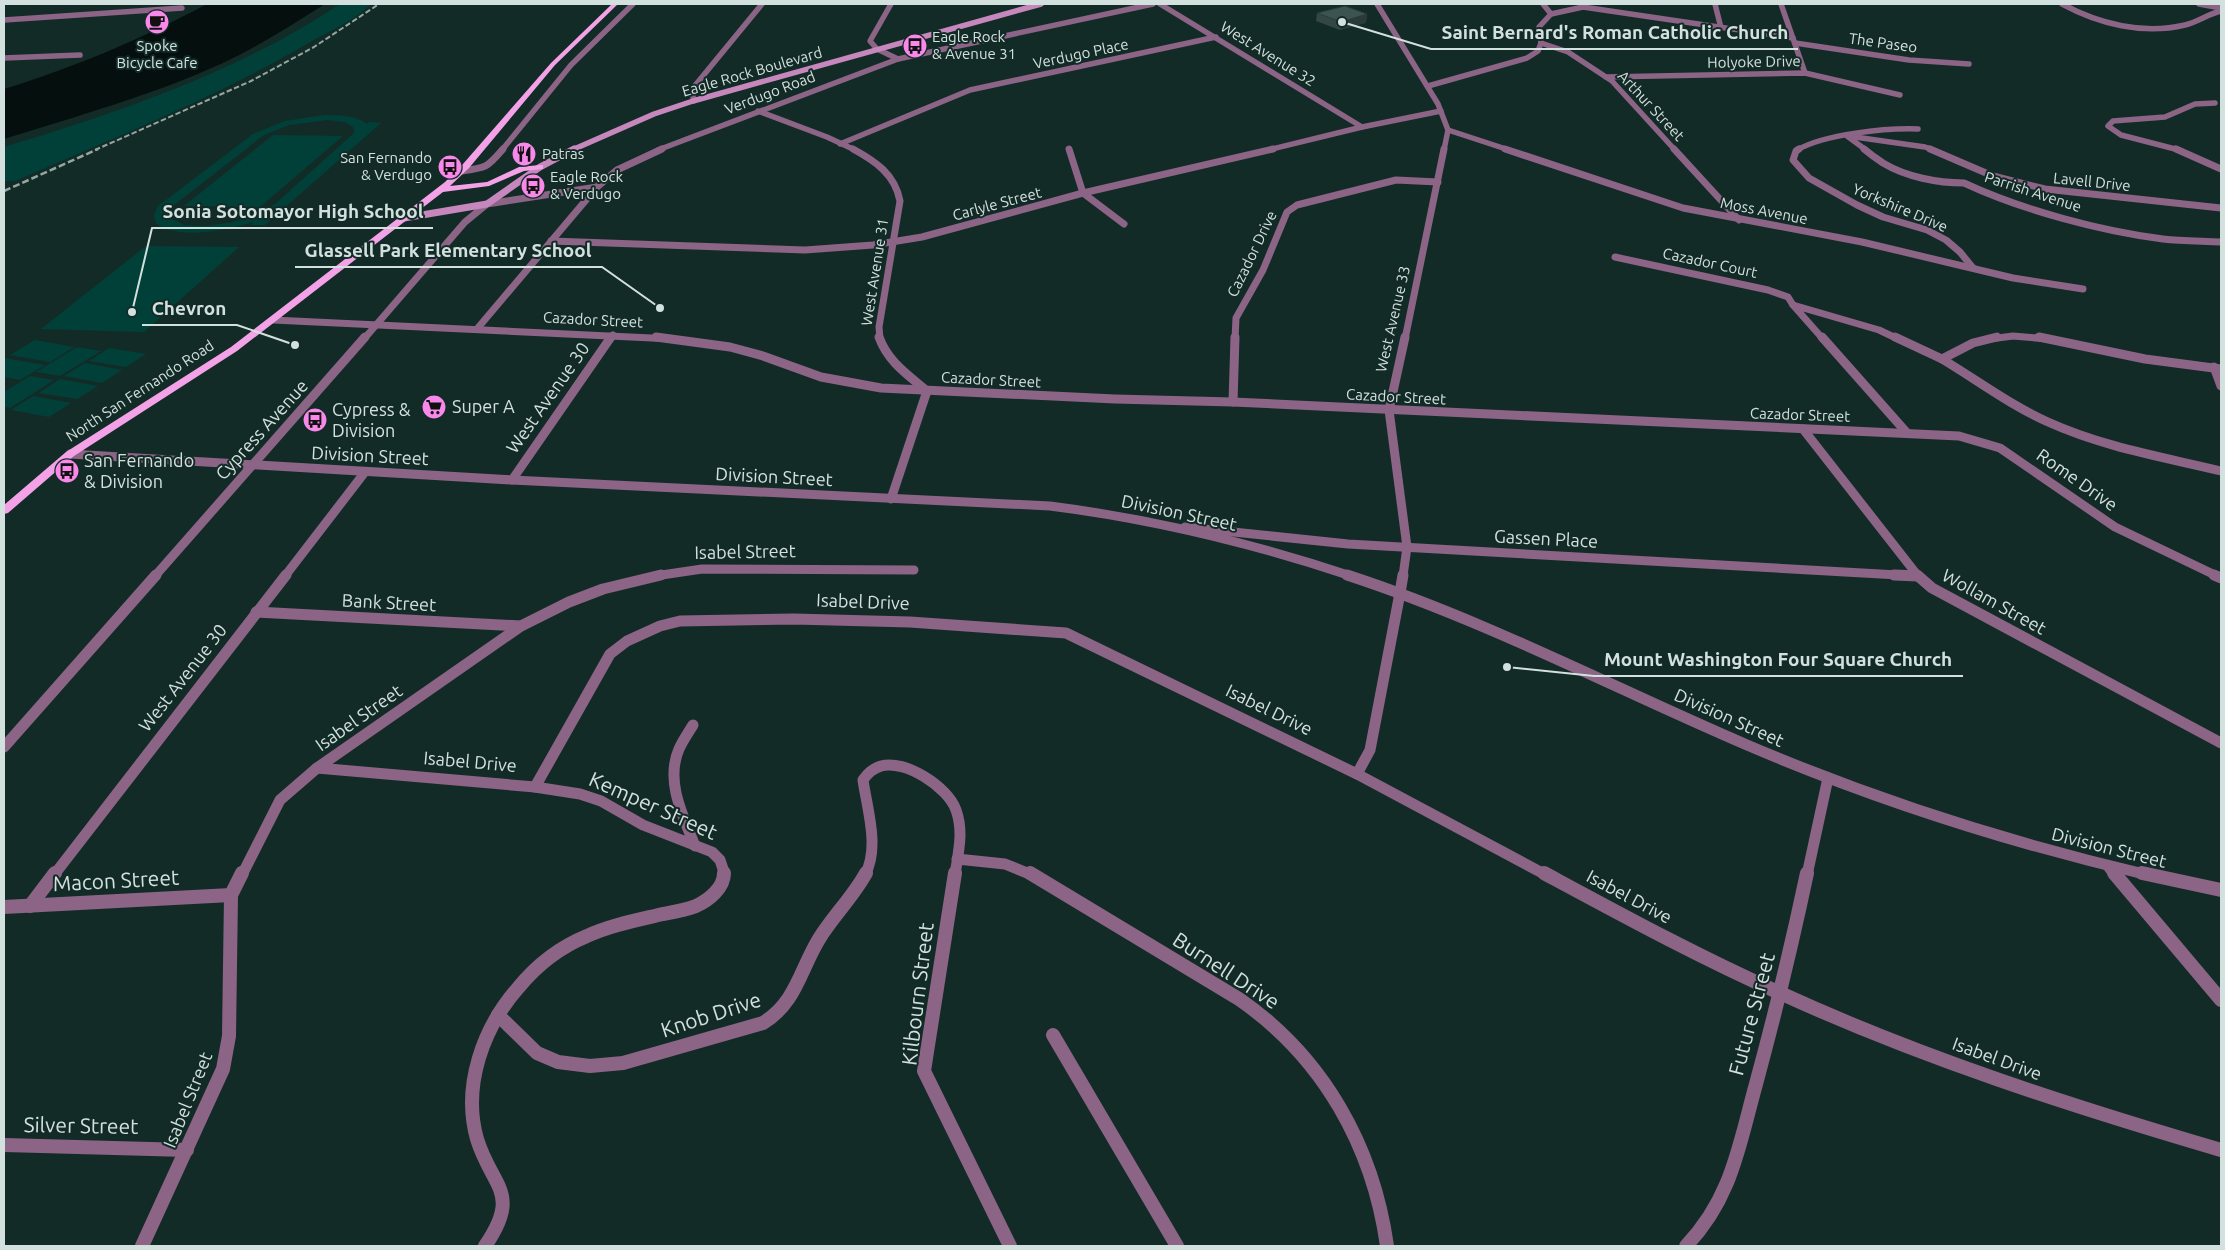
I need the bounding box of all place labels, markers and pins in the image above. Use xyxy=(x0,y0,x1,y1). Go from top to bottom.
cafe icon: Spoke Bicycle Cafe xyxy=(144,9,170,35)
callout: Saint Bernard's Roman Catholic Church xyxy=(1431,15,1798,49)
place label: Eagle Rock & Avenue 31 xyxy=(932,28,1016,62)
bus stop icon: Eagle Rock & Avenue 31 xyxy=(902,33,928,59)
place label: Spoke Bicycle Cafe xyxy=(116,37,198,71)
restaurant icon: Patras xyxy=(511,141,537,167)
place label: Patras xyxy=(542,145,584,162)
place label: San Fernando & Verdugo xyxy=(340,149,432,183)
bus stop icon: San Fernando & Verdugo xyxy=(437,154,463,180)
place label: Eagle Rock & Verdugo xyxy=(550,168,623,202)
bus stop icon: Eagle Rock & Verdugo xyxy=(520,173,546,199)
callout: Sonia Sotomayor High School xyxy=(152,194,433,228)
callout: Glassell Park Elementary School xyxy=(295,233,602,267)
callout: Chevron xyxy=(142,291,237,325)
supermarket icon: Super A xyxy=(421,394,447,420)
place label: Super A xyxy=(452,396,515,416)
place label: Cypress & Division xyxy=(332,399,411,440)
bus stop icon: Cypress & Division xyxy=(302,407,328,433)
place label: San Fernando & Division xyxy=(84,450,194,491)
bus stop icon: San Fernando & Division xyxy=(54,458,80,484)
callout: Mount Washington Four Square Church xyxy=(1594,642,1963,676)

